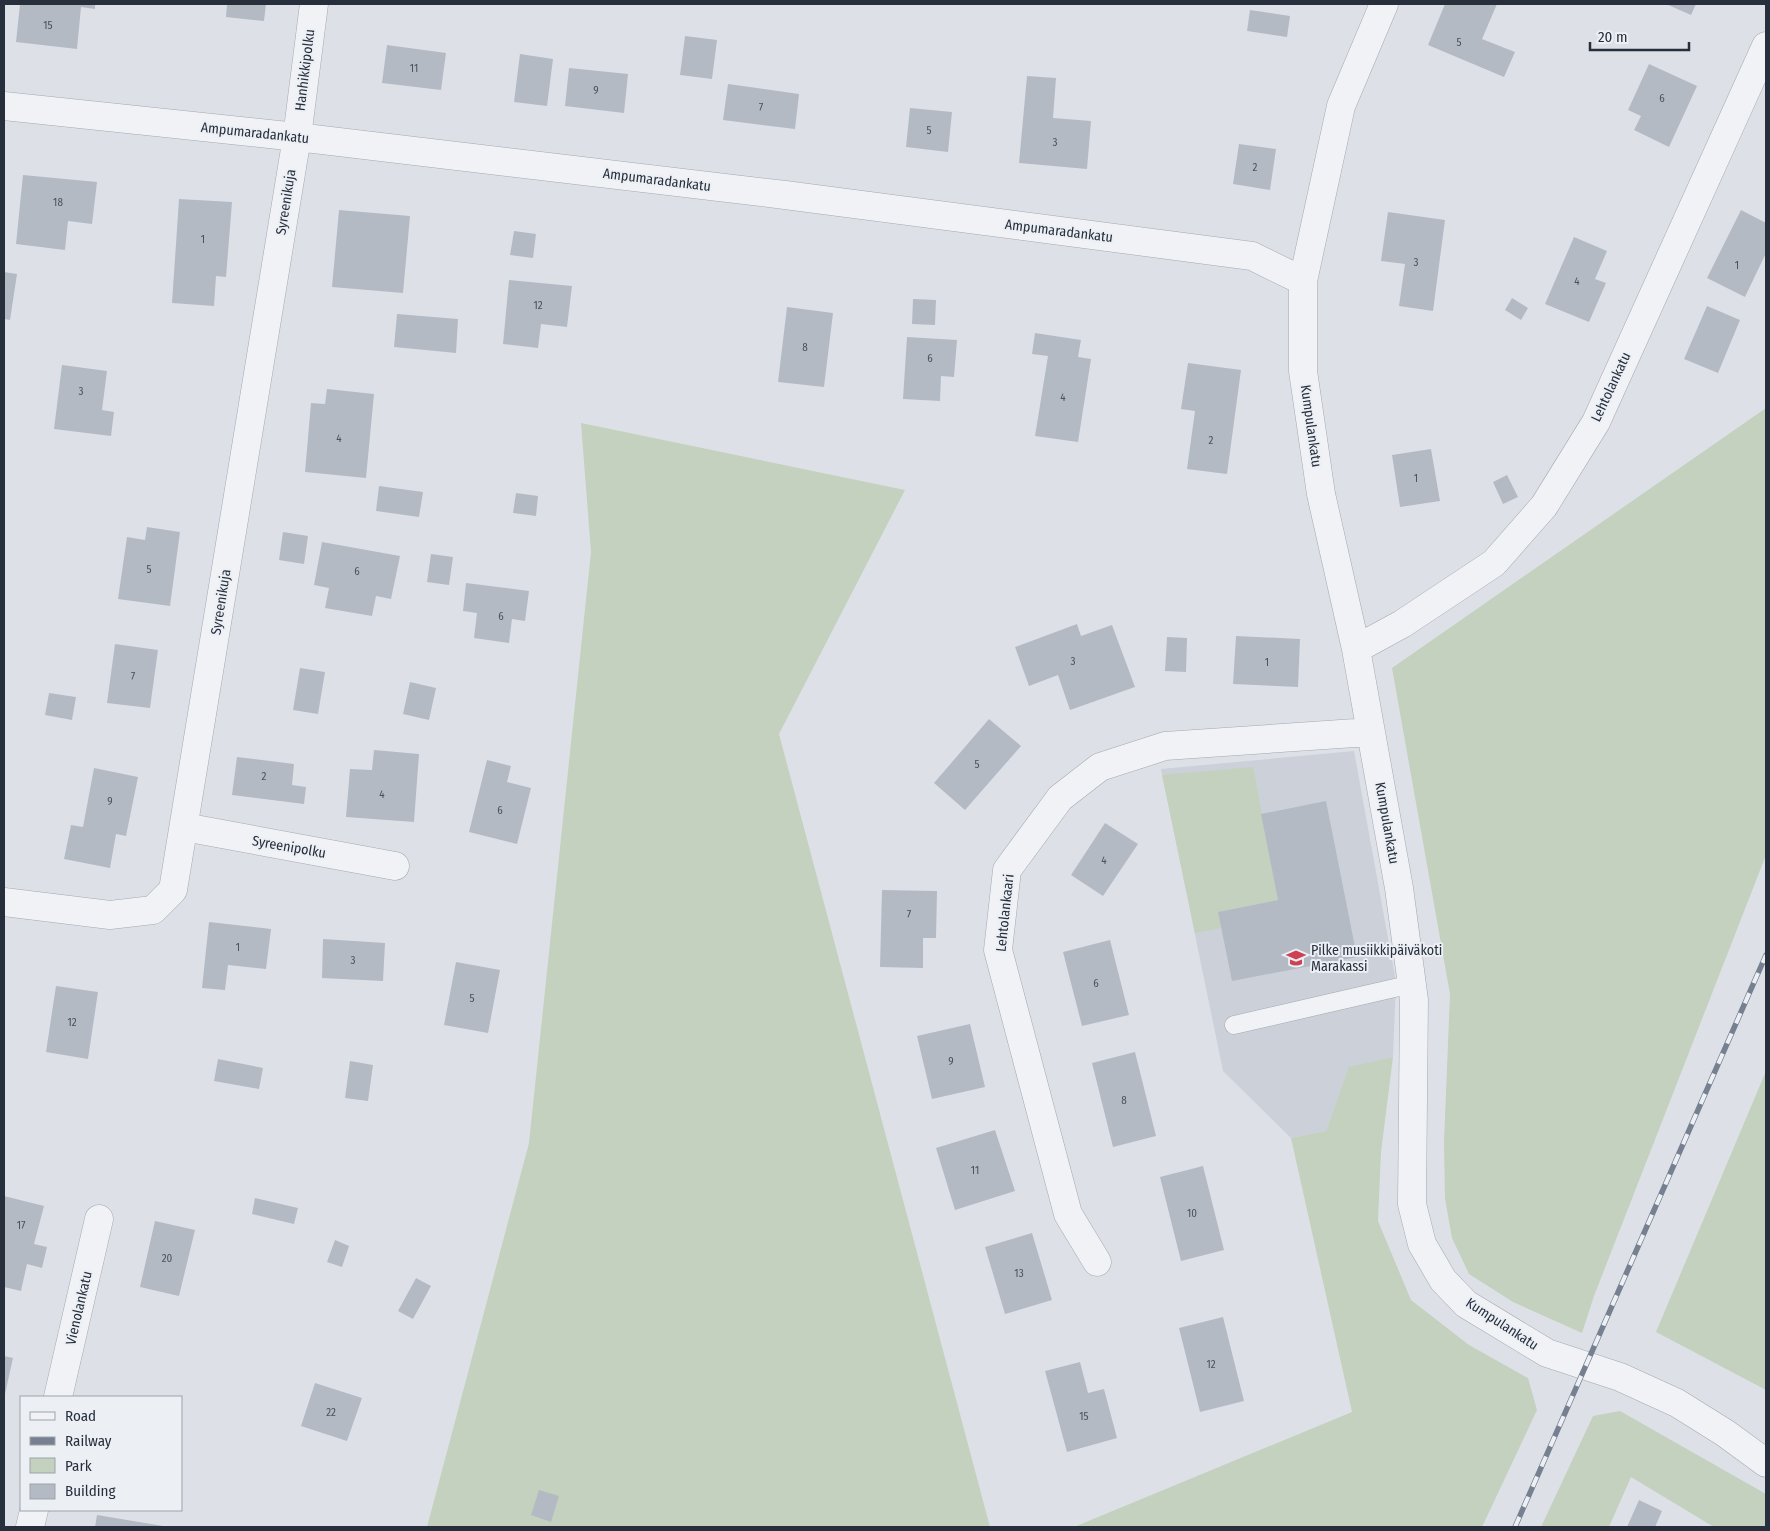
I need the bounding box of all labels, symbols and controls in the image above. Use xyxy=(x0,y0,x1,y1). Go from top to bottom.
house number: 15 xyxy=(43,19,53,32)
scale bar xyxy=(1590,20,1689,52)
street label: Hanhikkipolku xyxy=(292,28,318,112)
text: 20 m xyxy=(1598,28,1628,46)
house number: 5 xyxy=(1456,36,1462,49)
house number: 11 xyxy=(410,62,418,75)
house number: 9 xyxy=(593,84,599,97)
house number: 6 xyxy=(1659,92,1665,105)
house number: 7 xyxy=(759,101,764,114)
street label: Ampumaradankatu xyxy=(200,119,310,147)
house number: 5 xyxy=(926,124,932,137)
house number: 3 xyxy=(1053,136,1058,149)
house number: 2 xyxy=(1253,161,1258,174)
street label: Ampumaradankatu xyxy=(602,165,712,195)
street label: Syreenikuja xyxy=(272,168,300,236)
house number: 18 xyxy=(53,196,63,209)
street label: Ampumaradankatu xyxy=(1004,216,1114,246)
house number: 1 xyxy=(201,233,205,246)
house number: 3 xyxy=(1414,256,1419,269)
house number: 1 xyxy=(1735,259,1739,272)
house number: 4 xyxy=(1574,275,1580,288)
house number: 12 xyxy=(533,299,543,312)
house number: 8 xyxy=(802,341,808,354)
street label: Lehtolankatu xyxy=(1587,349,1635,425)
house number: 6 xyxy=(927,352,933,365)
street label: Kumpulankatu xyxy=(1297,384,1325,468)
house number: 3 xyxy=(79,385,84,398)
house number: 4 xyxy=(1060,391,1066,404)
house number: 4 xyxy=(336,432,342,445)
house number: 2 xyxy=(1209,434,1214,447)
house number: 1 xyxy=(1414,472,1418,485)
house number: 5 xyxy=(146,563,152,576)
house number: 6 xyxy=(354,565,360,578)
street label: Syreenikuja xyxy=(207,568,235,636)
house number: 6 xyxy=(498,610,504,623)
house number: 3 xyxy=(1071,655,1076,668)
house number: 1 xyxy=(1265,656,1269,669)
house number: 7 xyxy=(131,670,136,683)
house number: 5 xyxy=(974,758,980,771)
house number: 2 xyxy=(262,770,267,783)
street label: Kumpulankatu xyxy=(1371,781,1403,865)
house number: 4 xyxy=(379,788,385,801)
house number: 9 xyxy=(107,795,113,808)
house number: 6 xyxy=(497,804,503,817)
street label: Syreenipolku xyxy=(251,832,327,862)
house number: 4 xyxy=(1101,854,1107,867)
street label: Lehtolankaari xyxy=(992,873,1018,953)
house number: 7 xyxy=(907,908,912,921)
house number: 1 xyxy=(236,941,240,954)
place label: Pilke musiikkipäiväkoti Marakassi xyxy=(1311,942,1442,975)
school or university icon: Pilke musiikkipäiväkoti Marakassi xyxy=(1285,947,1307,969)
house number: 3 xyxy=(351,954,356,967)
house number: 6 xyxy=(1093,977,1099,990)
house number: 5 xyxy=(469,992,475,1005)
house number: 12 xyxy=(67,1016,77,1029)
house number: 9 xyxy=(948,1055,954,1068)
house number: 8 xyxy=(1121,1094,1127,1107)
house number: 11 xyxy=(971,1164,979,1177)
house number: 10 xyxy=(1187,1207,1197,1220)
house number: 17 xyxy=(17,1219,26,1232)
house number: 20 xyxy=(162,1252,173,1265)
house number: 13 xyxy=(1014,1267,1024,1280)
street label: Vienolankatu xyxy=(62,1269,96,1347)
street label: Kumpulankatu xyxy=(1463,1294,1541,1354)
house number: 12 xyxy=(1206,1358,1216,1371)
legend xyxy=(20,1396,182,1511)
house number: 22 xyxy=(326,1406,336,1419)
text: Road xyxy=(65,1407,96,1425)
house number: 15 xyxy=(1079,1410,1089,1423)
text: Railway xyxy=(65,1432,112,1450)
text: Park xyxy=(65,1457,92,1475)
text: Building xyxy=(65,1482,116,1500)

